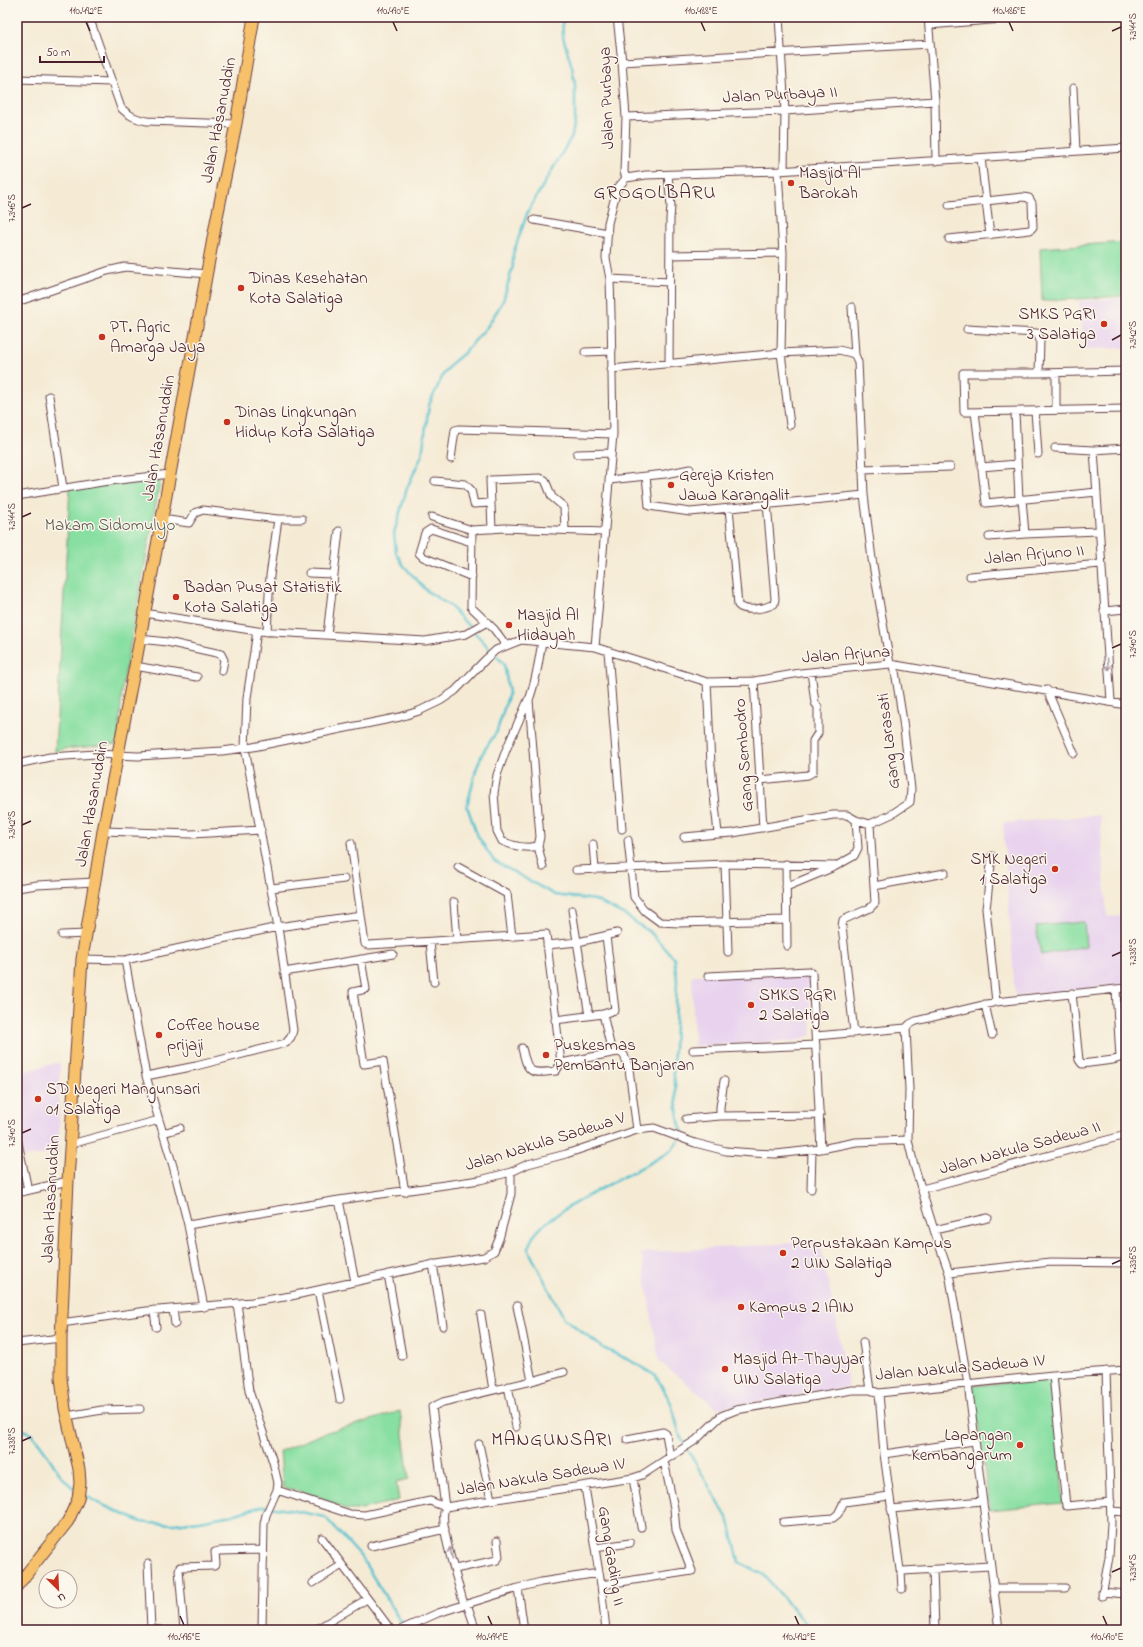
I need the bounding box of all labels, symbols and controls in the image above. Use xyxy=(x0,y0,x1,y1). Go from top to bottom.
text: 110.492°E xyxy=(69,4,103,19)
text: 110.490°E xyxy=(377,4,409,19)
text: 110.488°E xyxy=(684,4,718,19)
text: 110.486°E xyxy=(992,4,1026,19)
text: 7.344°S xyxy=(1126,13,1141,41)
scale bar xyxy=(40,38,104,64)
text: 50 m xyxy=(46,44,70,62)
street label: Jalan Purbaya xyxy=(593,46,622,150)
street label: Jalan Hasanuddin xyxy=(195,55,243,185)
street label: Jalan Purbaya II xyxy=(722,80,838,111)
place label: Masjid Al Barokah xyxy=(798,161,861,206)
marker: Masjid Al Barokah xyxy=(786,178,796,188)
district label: GROGOLBARU xyxy=(594,180,716,207)
text: 7.346°S xyxy=(5,193,20,222)
place label: Dinas Kesehatan Kota Salatiga xyxy=(248,266,368,313)
marker: Dinas Kesehatan Kota Salatiga xyxy=(236,283,246,293)
place label: SMKS PGRI 3 Salatiga xyxy=(1018,302,1096,349)
place label: PT. Agric Amarga Jaya xyxy=(110,315,205,362)
marker: SMKS PGRI 3 Salatiga xyxy=(1099,319,1109,329)
text: 7.342°S xyxy=(1126,320,1141,349)
marker: PT. Agric Amarga Jaya xyxy=(97,332,107,342)
street label: Jalan Hasanuddin xyxy=(136,373,182,503)
place label: Dinas Lingkungan Hidup Kota Salatiga xyxy=(234,400,375,447)
marker: Dinas Lingkungan Hidup Kota Salatiga xyxy=(222,417,232,427)
place label: Gereja Kristen Jawa Karangalit xyxy=(679,463,790,510)
marker: Gereja Kristen Jawa Karangalit xyxy=(666,480,676,490)
text: 7.344°S xyxy=(5,503,20,531)
park label: Makam Sidomulyo xyxy=(45,513,175,539)
street label: Jalan Arjuno II xyxy=(983,538,1085,572)
place label: Badan Pusat Statistik Kota Salatiga xyxy=(183,575,342,622)
marker: Badan Pusat Statistik Kota Salatiga xyxy=(171,592,181,602)
place label: Masjid Al Hidayah xyxy=(517,603,579,649)
marker: Masjid Al Hidayah xyxy=(504,620,514,630)
text: 7.340°S xyxy=(1126,630,1141,658)
street label: Jalan Arjuna xyxy=(801,639,891,671)
one-way arrow xyxy=(1104,657,1112,670)
street label: Gang Larasati xyxy=(871,691,909,790)
street label: Gang Sembodro xyxy=(728,697,762,812)
street label: Jalan Hasanuddin xyxy=(69,739,115,869)
text: 7.342°S xyxy=(5,810,20,839)
place label: SMK Negeri 1 Salatiga xyxy=(971,847,1047,894)
marker: SMK Negeri 1 Salatiga xyxy=(1050,864,1060,874)
text: 7.338°S xyxy=(1126,938,1141,966)
place label: SMKS PGRI 2 Salatiga xyxy=(759,983,837,1030)
marker: SMKS PGRI 2 Salatiga xyxy=(746,1000,756,1010)
place label: Coffee house prijaji xyxy=(167,1013,260,1058)
marker: Coffee house prijaji xyxy=(154,1030,164,1040)
place label: Puskesmas Pembantu Banjaran xyxy=(554,1033,694,1078)
marker: Puskesmas Pembantu Banjaran xyxy=(541,1050,551,1060)
place label: SD Negeri Mangunsari 01 Salatiga xyxy=(46,1077,200,1124)
marker: SD Negeri Mangunsari 01 Salatiga xyxy=(33,1094,43,1104)
street label: Jalan Nakula Sadewa V xyxy=(462,1105,629,1178)
street label: Jalan Nakula Sadewa II xyxy=(937,1114,1103,1182)
text: 7.340°S xyxy=(5,1119,20,1147)
street label: Jalan Hasanuddin xyxy=(35,1135,67,1263)
place label: Perpustakaan Kampus 2 UIN Salatiga xyxy=(791,1231,952,1278)
text: 7.336°S xyxy=(1126,1245,1141,1274)
marker: Perpustakaan Kampus 2 UIN Salatiga xyxy=(778,1248,788,1258)
place label: Kampus 2 IAIN xyxy=(749,1295,854,1320)
marker: Kampus 2 IAIN xyxy=(736,1302,746,1312)
place label: Masjid At-Thayyar UIN Salatiga xyxy=(733,1347,865,1394)
street label: Jalan Nakula Sadewa IV xyxy=(874,1348,1047,1388)
marker: Masjid At-Thayyar UIN Salatiga xyxy=(720,1364,730,1374)
place label: Lapangan Kembangarum xyxy=(911,1423,1012,1470)
text: 7.338°S xyxy=(5,1427,20,1455)
district label: MANGUNSARI xyxy=(491,1427,613,1454)
marker: Lapangan Kembangarum xyxy=(1015,1440,1025,1450)
street label: Jalan Nakula Sadewa IV xyxy=(455,1451,628,1503)
street label: Gang Gading II xyxy=(589,1504,631,1608)
one-way arrow xyxy=(446,1547,454,1560)
text: 7.334°S xyxy=(1126,1554,1141,1582)
north arrow xyxy=(38,1569,78,1609)
text: U xyxy=(55,1588,68,1606)
text: 110.496°E xyxy=(168,1630,201,1645)
text: 110.494°E xyxy=(476,1630,508,1645)
text: 110.492°E xyxy=(782,1630,816,1645)
text: 110.490°E xyxy=(1091,1630,1123,1645)

